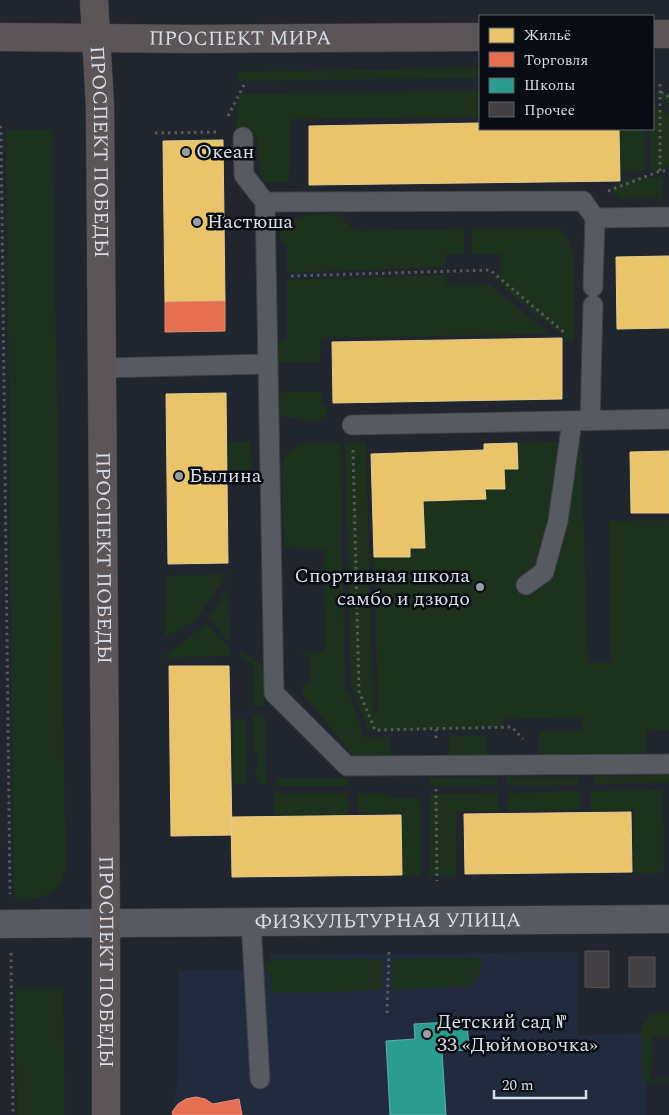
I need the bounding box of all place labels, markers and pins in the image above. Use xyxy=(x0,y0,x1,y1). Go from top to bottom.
place label: Океан xyxy=(196,137,254,167)
marker: Океан xyxy=(180,146,192,158)
place label: Настюша xyxy=(207,207,293,237)
marker: Настюша xyxy=(191,216,203,228)
place label: Былина xyxy=(189,461,262,491)
marker: Былина xyxy=(173,470,185,482)
place label: Спортивная школа самбо и дзюдо xyxy=(294,561,470,614)
marker: Спортивная школа самбо и дзюдо xyxy=(474,581,486,593)
place label: Детский сад № 33 «Дюймовочка» xyxy=(437,1007,598,1060)
marker: Детский сад № 33 «Дюймовочка» xyxy=(421,1028,433,1040)

